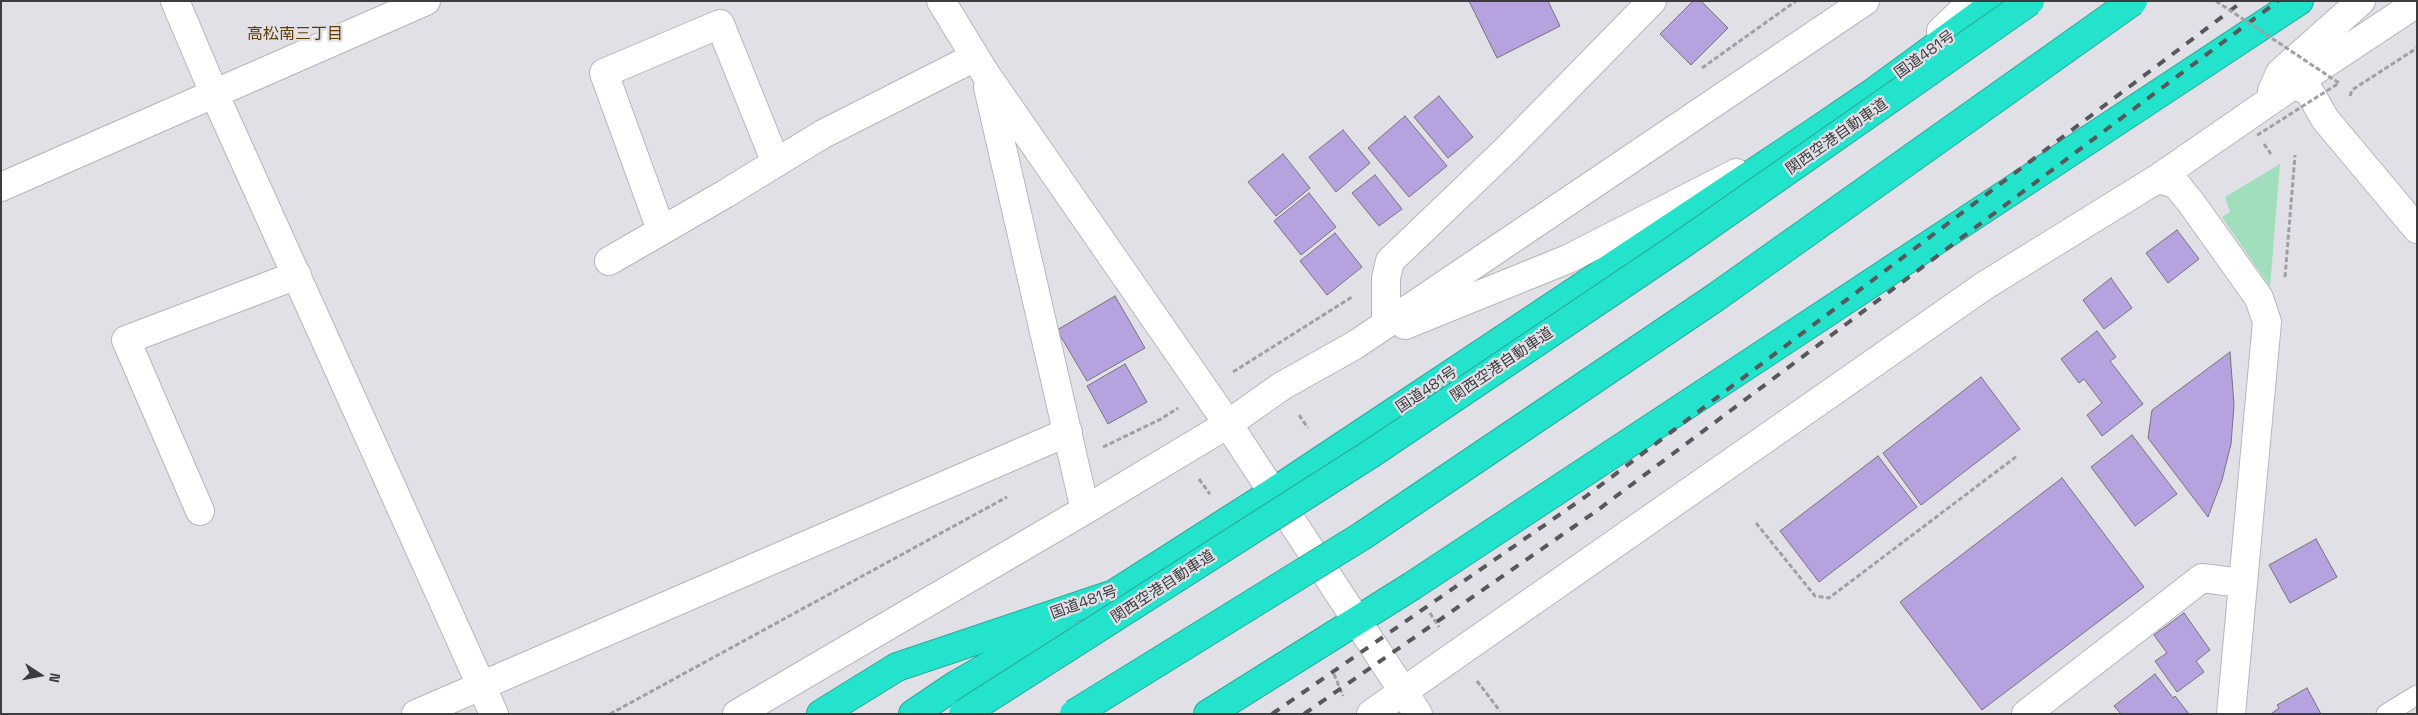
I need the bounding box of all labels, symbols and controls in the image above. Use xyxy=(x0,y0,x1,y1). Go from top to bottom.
district label: 高松南三丁目 xyxy=(247,25,343,45)
street label: 国道481号 xyxy=(1891,27,1959,83)
street label: 関西空港自動車道 xyxy=(1783,95,1891,179)
street label: 関西空港自動車道 xyxy=(1447,324,1557,406)
street label: 国道481号 xyxy=(1393,363,1461,417)
street label: 関西空港自動車道 xyxy=(1108,547,1218,627)
street label: 国道481号 xyxy=(1048,583,1120,623)
north arrow xyxy=(15,650,65,700)
text: N xyxy=(45,672,64,684)

